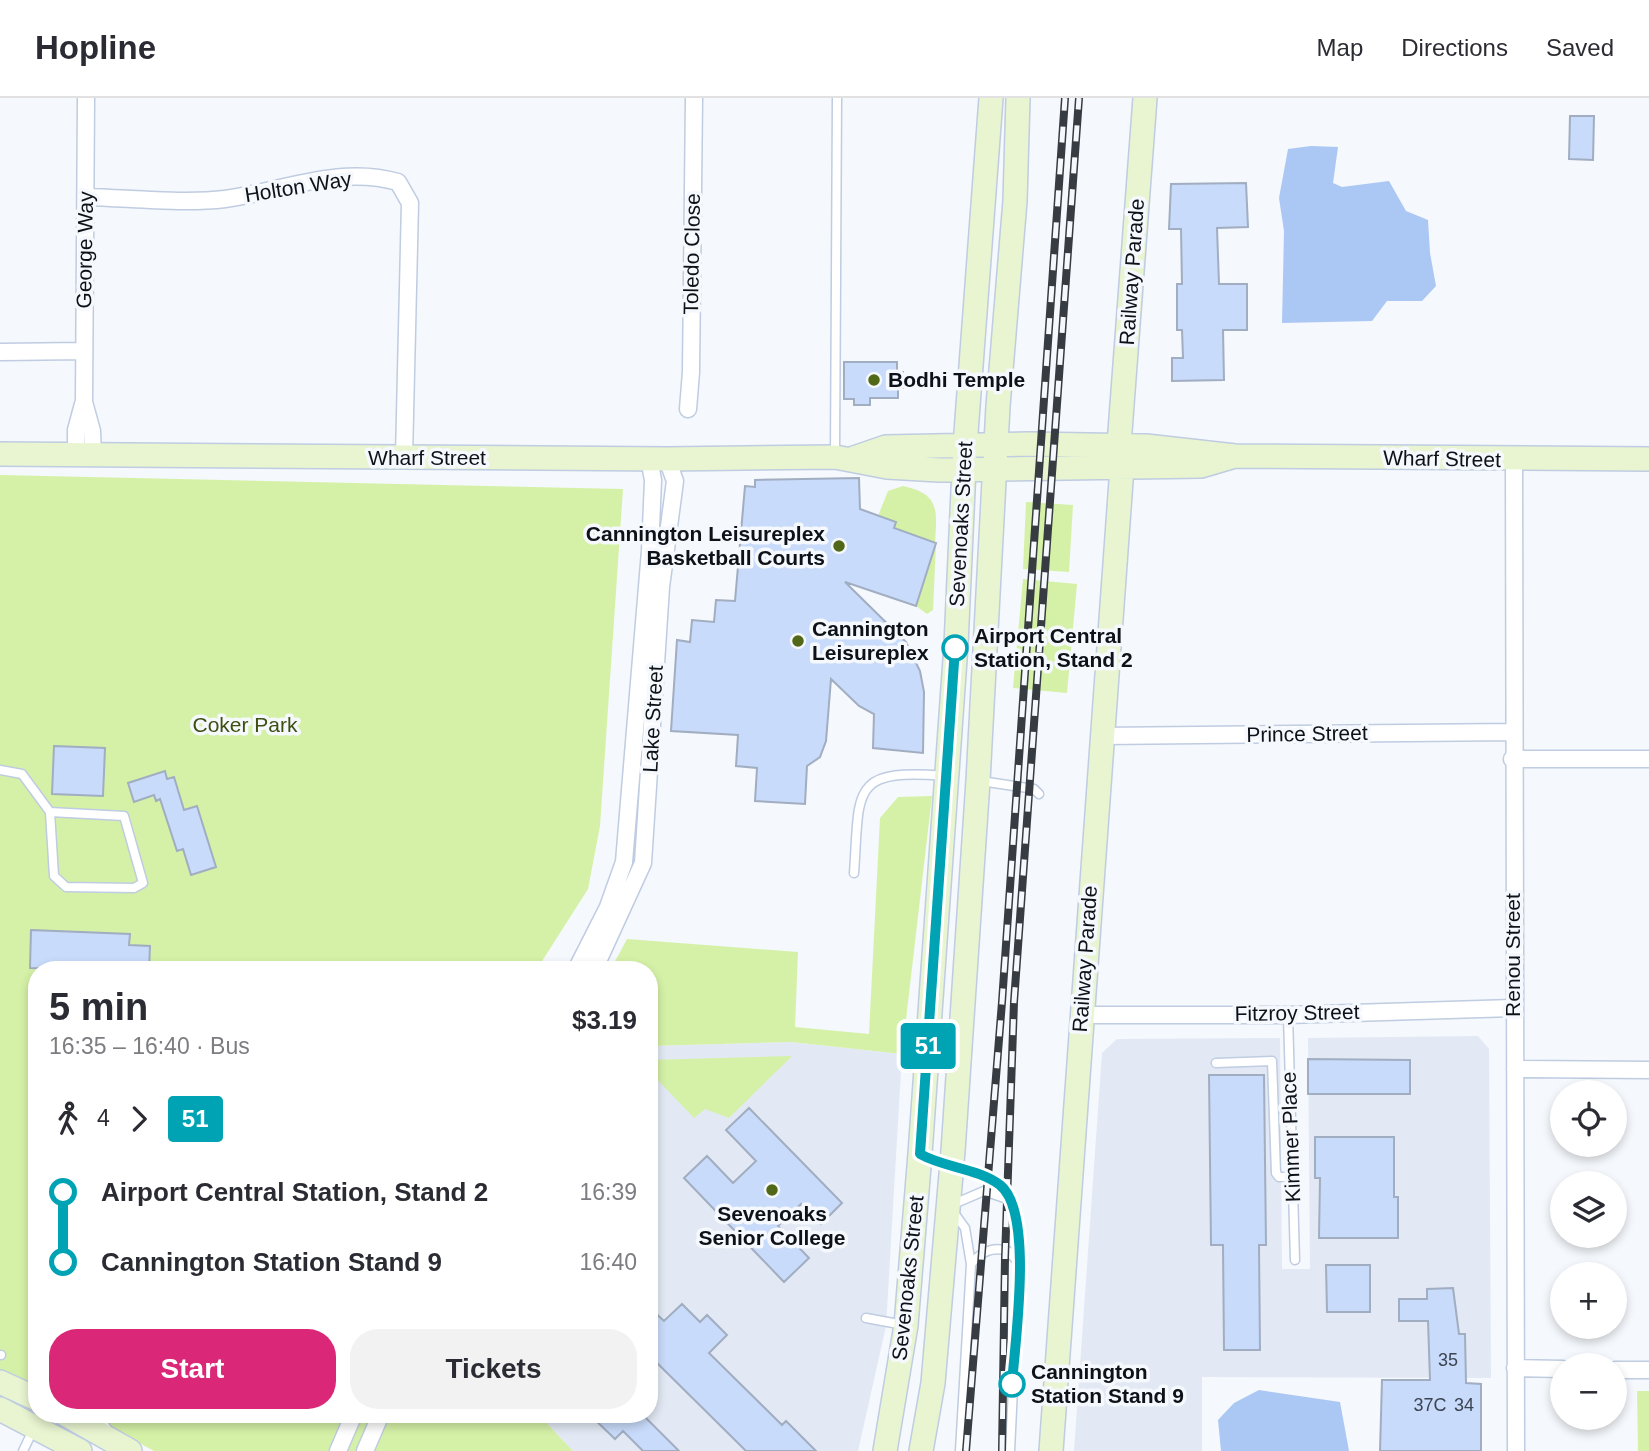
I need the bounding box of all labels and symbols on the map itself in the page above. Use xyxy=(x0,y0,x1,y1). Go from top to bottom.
street label: Holton Way xyxy=(243,167,353,206)
street label: George Way xyxy=(72,191,97,309)
street label: Toledo Close xyxy=(679,193,704,315)
street label: Railway Parade xyxy=(1115,198,1148,346)
place label: Bodhi Temple xyxy=(888,368,1025,391)
marker: Bodhi Temple xyxy=(866,372,882,388)
street label: Sevenoaks Street xyxy=(945,440,976,607)
street label: Wharf Street xyxy=(368,446,486,469)
street label: Wharf Street xyxy=(1383,446,1501,471)
place label: Cannington Leisureplex Basketball Courts xyxy=(586,522,825,569)
marker: Cannington Leisureplex Basketball Courts xyxy=(831,538,847,554)
place label: Cannington Leisureplex xyxy=(812,617,929,664)
place label: Airport Central Station, Stand 2 xyxy=(974,624,1133,671)
marker: Cannington Leisureplex xyxy=(790,633,806,649)
marker: Airport Central Station, Stand 2 xyxy=(942,635,968,661)
street label: Lake Street xyxy=(638,665,667,773)
park label: Coker Park xyxy=(192,713,298,736)
street label: Prince Street xyxy=(1246,721,1368,746)
street label: Railway Parade xyxy=(1068,885,1101,1033)
street label: Renou Street xyxy=(1501,893,1524,1017)
street label: Fitzroy Street xyxy=(1234,1000,1360,1025)
line badge: 51 xyxy=(897,1023,960,1069)
street label: Kimmer Place xyxy=(1277,1071,1304,1203)
marker: Sevenoaks Senior College xyxy=(764,1182,780,1198)
street label: Sevenoaks Street xyxy=(887,1194,928,1362)
place label: Sevenoaks Senior College xyxy=(698,1202,846,1249)
house number: 35 xyxy=(1438,1350,1458,1370)
place label: Cannington Station Stand 9 xyxy=(1031,1360,1184,1407)
marker: Cannington Station Stand 9 xyxy=(999,1371,1025,1397)
house number: 37C xyxy=(1413,1395,1447,1415)
house number: 34 xyxy=(1454,1395,1474,1415)

